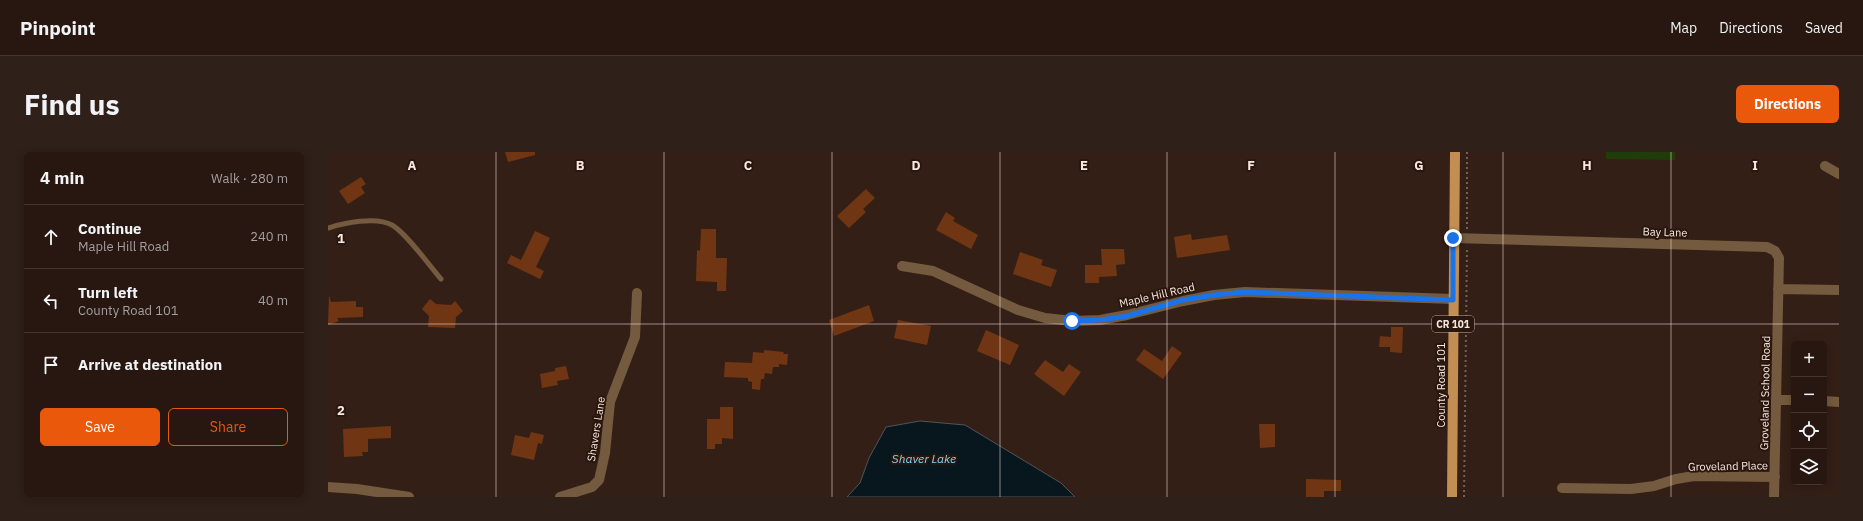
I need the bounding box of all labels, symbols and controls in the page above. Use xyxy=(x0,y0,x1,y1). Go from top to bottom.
text: Pinpoint xyxy=(20,16,96,40)
text: Map xyxy=(1670,19,1697,37)
text: Directions xyxy=(1719,19,1783,37)
text: Saved xyxy=(1805,19,1843,37)
button: Directions xyxy=(1736,85,1839,123)
text: Find us xyxy=(24,86,120,123)
text: A xyxy=(408,157,417,174)
text: B xyxy=(576,157,585,174)
text: C xyxy=(744,157,753,174)
text: D xyxy=(911,157,921,174)
text: E xyxy=(1080,157,1088,174)
text: F xyxy=(1247,157,1255,174)
text: G xyxy=(1414,157,1424,174)
text: H xyxy=(1582,157,1592,174)
text: I xyxy=(1752,157,1758,174)
text: 4 min xyxy=(40,167,84,189)
text: Walk · 280 m xyxy=(211,170,288,187)
text: Continue xyxy=(78,219,142,238)
street label: Bay Lane xyxy=(1642,224,1688,240)
icon: ahead xyxy=(40,226,62,248)
text: 240 m xyxy=(250,228,288,245)
route end xyxy=(1444,229,1462,247)
text: 1 xyxy=(337,230,345,247)
text: Maple Hill Road xyxy=(78,238,169,255)
street label: Maple Hill Road xyxy=(1118,280,1196,310)
text: Turn left xyxy=(78,283,138,302)
icon: left xyxy=(40,290,62,312)
text: 40 m xyxy=(258,292,288,309)
text: County Road 101 xyxy=(78,302,179,319)
route start xyxy=(1063,312,1081,330)
road number: CR 101 xyxy=(1432,316,1474,332)
street label: Groveland School Road xyxy=(1757,336,1773,450)
map controls xyxy=(1791,341,1827,485)
button: + xyxy=(1791,341,1827,377)
street label: County Road 101 xyxy=(1434,342,1448,428)
icon: arrive xyxy=(40,354,62,376)
text: Arrive at destination xyxy=(78,355,222,374)
button: − xyxy=(1791,377,1827,413)
street label: Shavers Lane xyxy=(584,396,608,462)
text: 2 xyxy=(337,402,345,419)
button: Save xyxy=(40,408,160,446)
button: Share xyxy=(168,408,288,446)
button: locate xyxy=(1791,413,1827,449)
button: layers xyxy=(1791,449,1827,485)
water label: Shaver Lake xyxy=(892,451,956,466)
street label: Groveland Place xyxy=(1688,458,1768,474)

